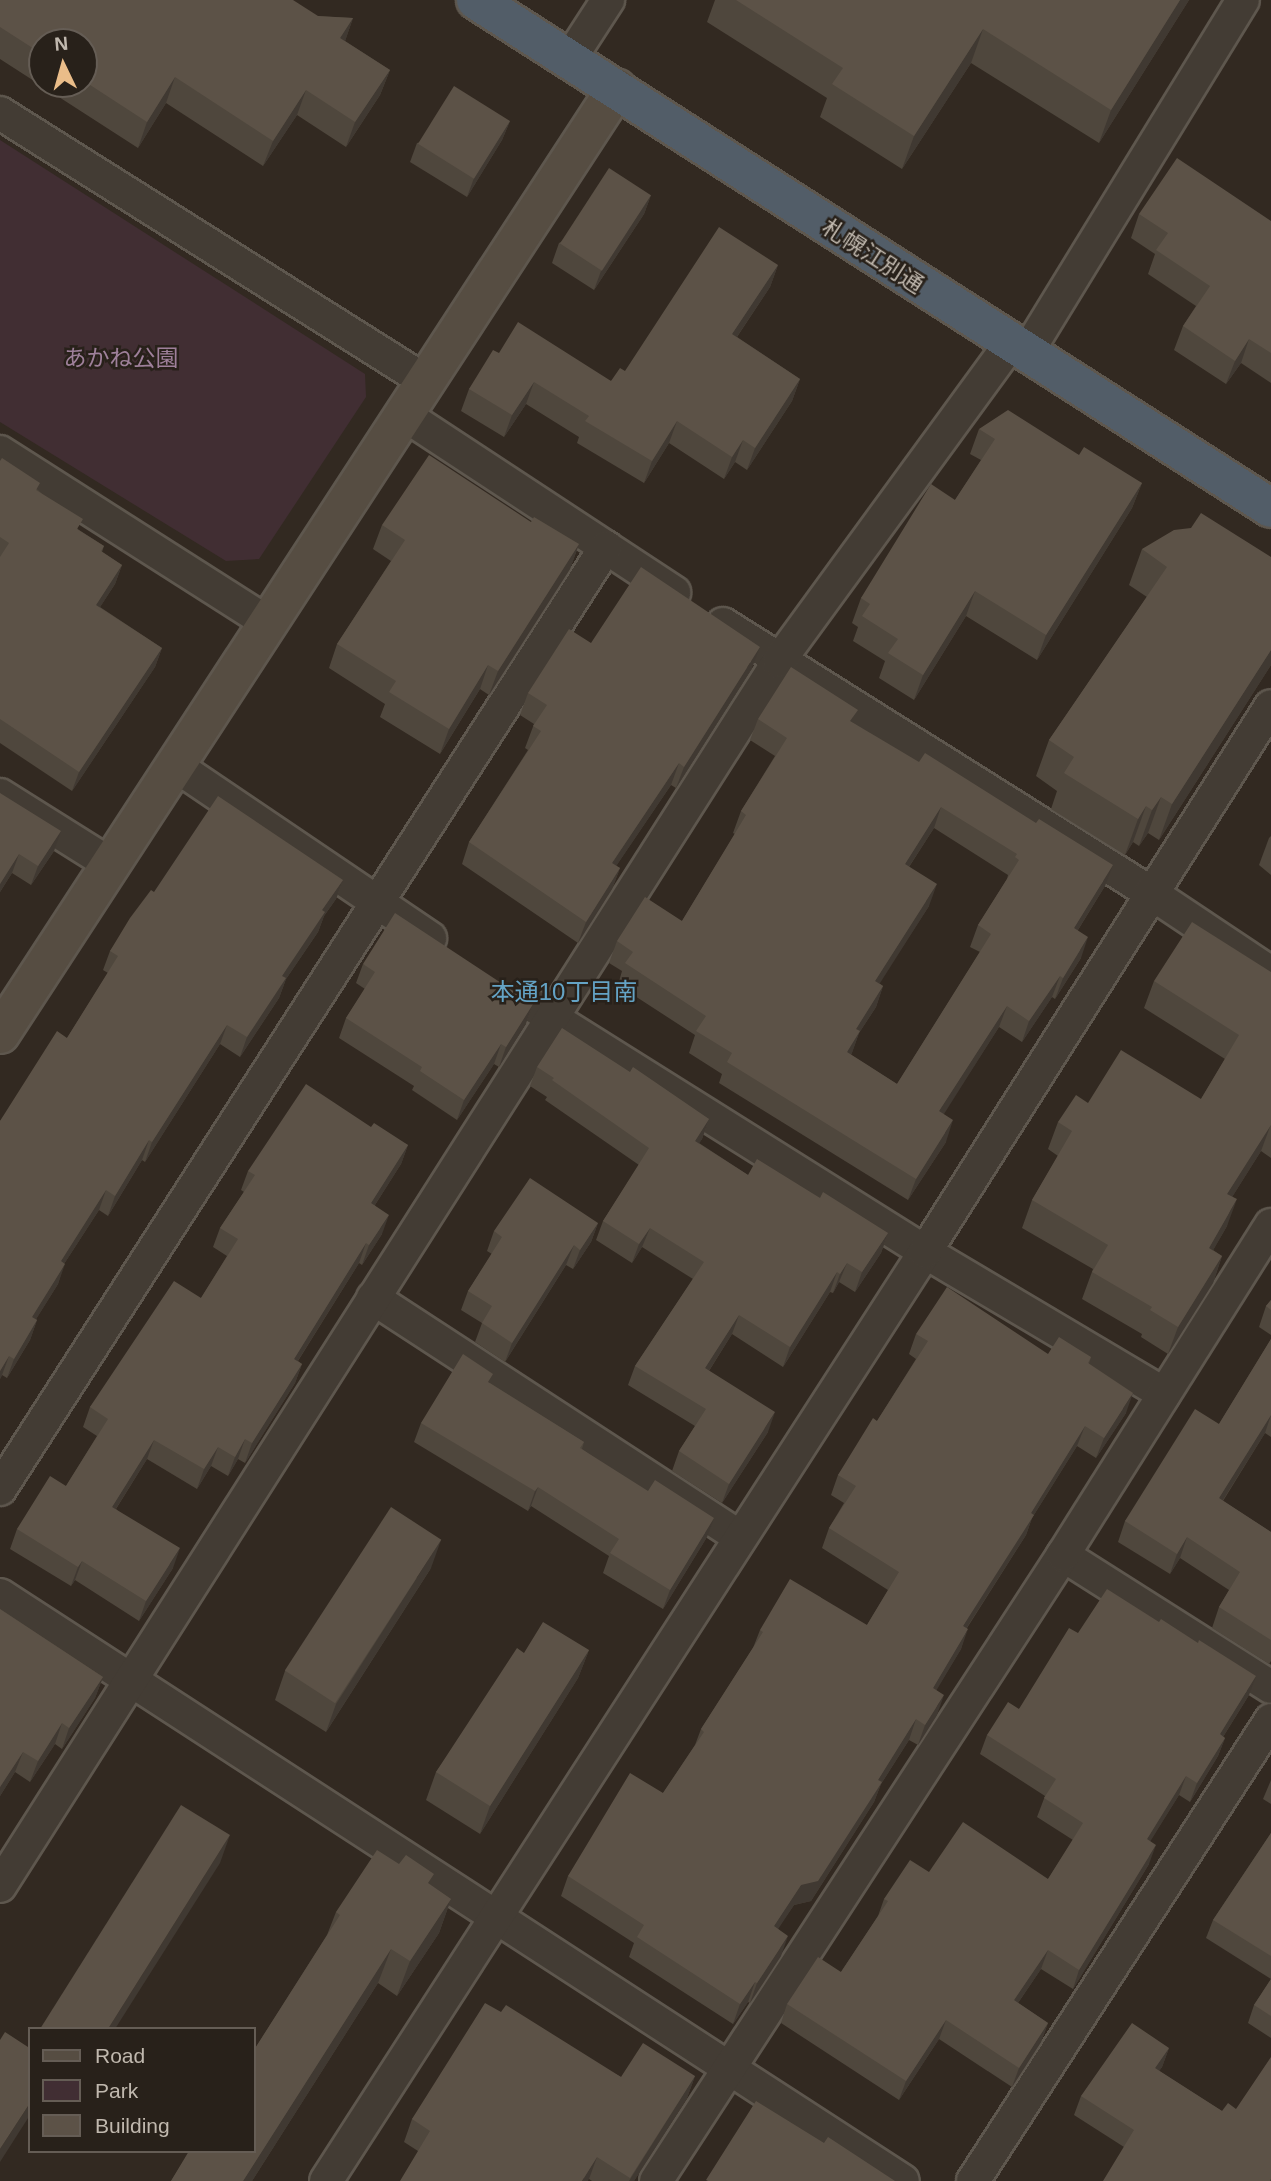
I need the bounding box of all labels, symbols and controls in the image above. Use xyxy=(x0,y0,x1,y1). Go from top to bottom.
north arrow xyxy=(28,28,98,98)
text: N xyxy=(54,33,69,55)
street label: 札幌江別通 xyxy=(817,213,929,299)
park label: あかね公園 xyxy=(64,344,178,372)
district label: 本通10丁目南 xyxy=(491,978,637,1006)
legend xyxy=(28,2027,256,2153)
text: Road xyxy=(95,2044,145,2067)
text: Park xyxy=(95,2079,138,2102)
text: Building xyxy=(95,2114,170,2137)

